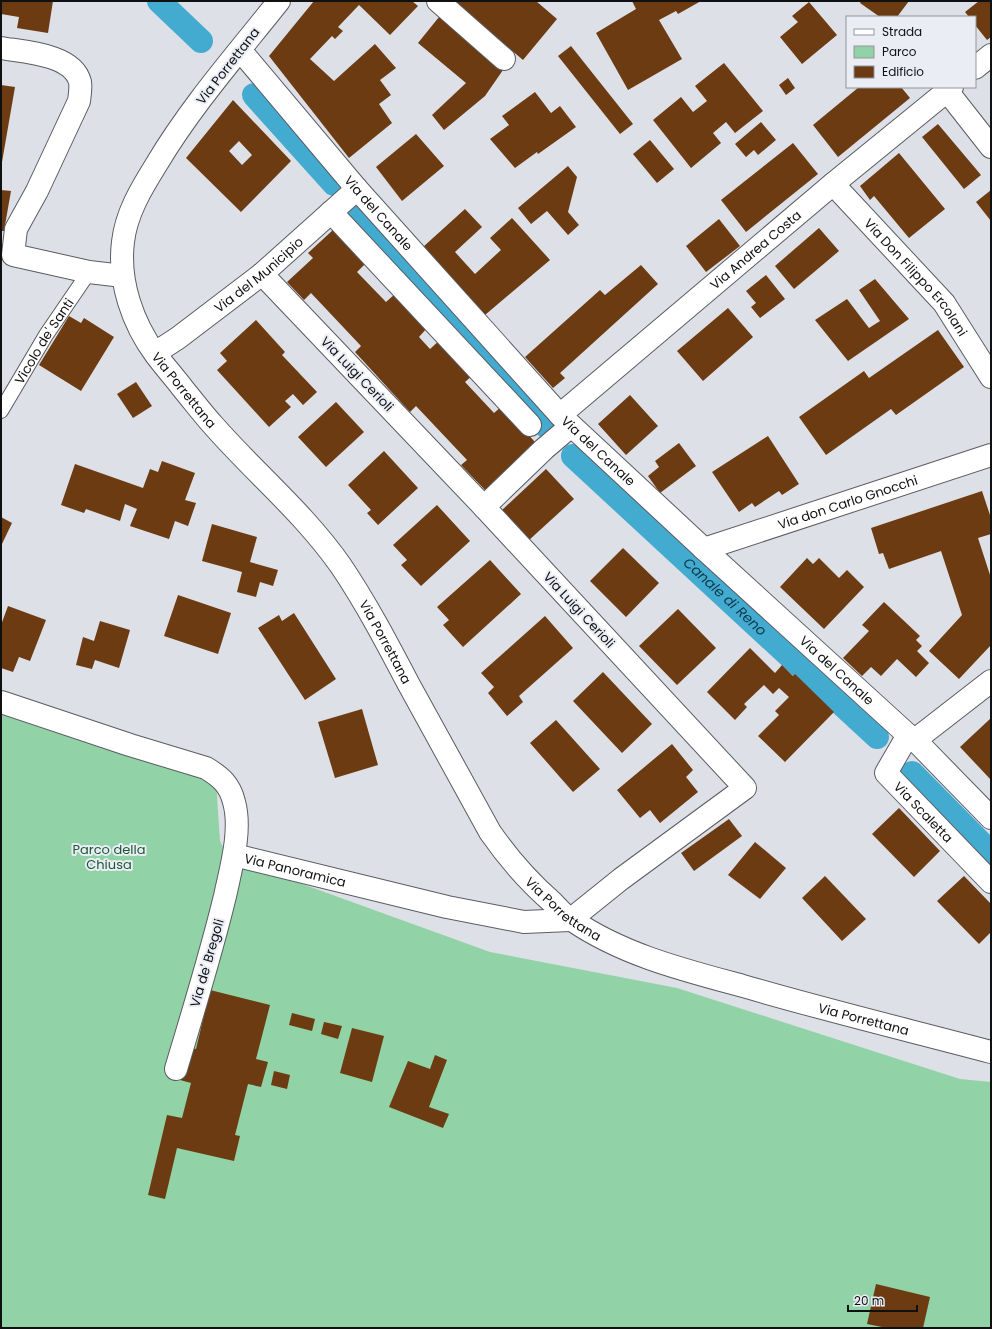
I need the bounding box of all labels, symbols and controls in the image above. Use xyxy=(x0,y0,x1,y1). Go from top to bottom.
legend xyxy=(846,16,976,88)
street label: Via Porrettana xyxy=(192,23,264,109)
text: Strada xyxy=(882,23,922,40)
text: Parco xyxy=(882,43,917,60)
text: Edificio xyxy=(882,63,924,80)
street label: Via del Canale xyxy=(340,171,417,255)
street label: Via Andrea Costa xyxy=(706,206,805,294)
street label: Via Don Filippo Ercolani xyxy=(860,214,972,340)
street label: Via del Municipio xyxy=(210,232,307,317)
street label: Vicolo de' Santi xyxy=(10,294,78,388)
street label: Via Luigi Cerioli xyxy=(316,332,398,416)
street label: Via Porrettana xyxy=(147,348,221,432)
street label: Via del Canale xyxy=(557,411,640,490)
street label: Via don Carlo Gnocchi xyxy=(775,470,920,534)
water label: Canale di Reno xyxy=(679,553,771,640)
street label: Via Luigi Cerioli xyxy=(539,568,619,652)
street label: Via Porrettana xyxy=(355,596,416,687)
street label: Via del Canale xyxy=(795,631,878,709)
street label: Via Scaletta xyxy=(890,777,957,847)
park label: Parco della Chiusa xyxy=(73,840,145,874)
street label: Via Panoramica xyxy=(242,848,348,892)
street label: Via Porrettana xyxy=(521,872,605,945)
street label: Via de' Bregoli xyxy=(185,917,229,1009)
street label: Via Porrettana xyxy=(816,998,911,1040)
scale bar xyxy=(848,1287,917,1313)
text: 20 m xyxy=(854,1292,884,1309)

